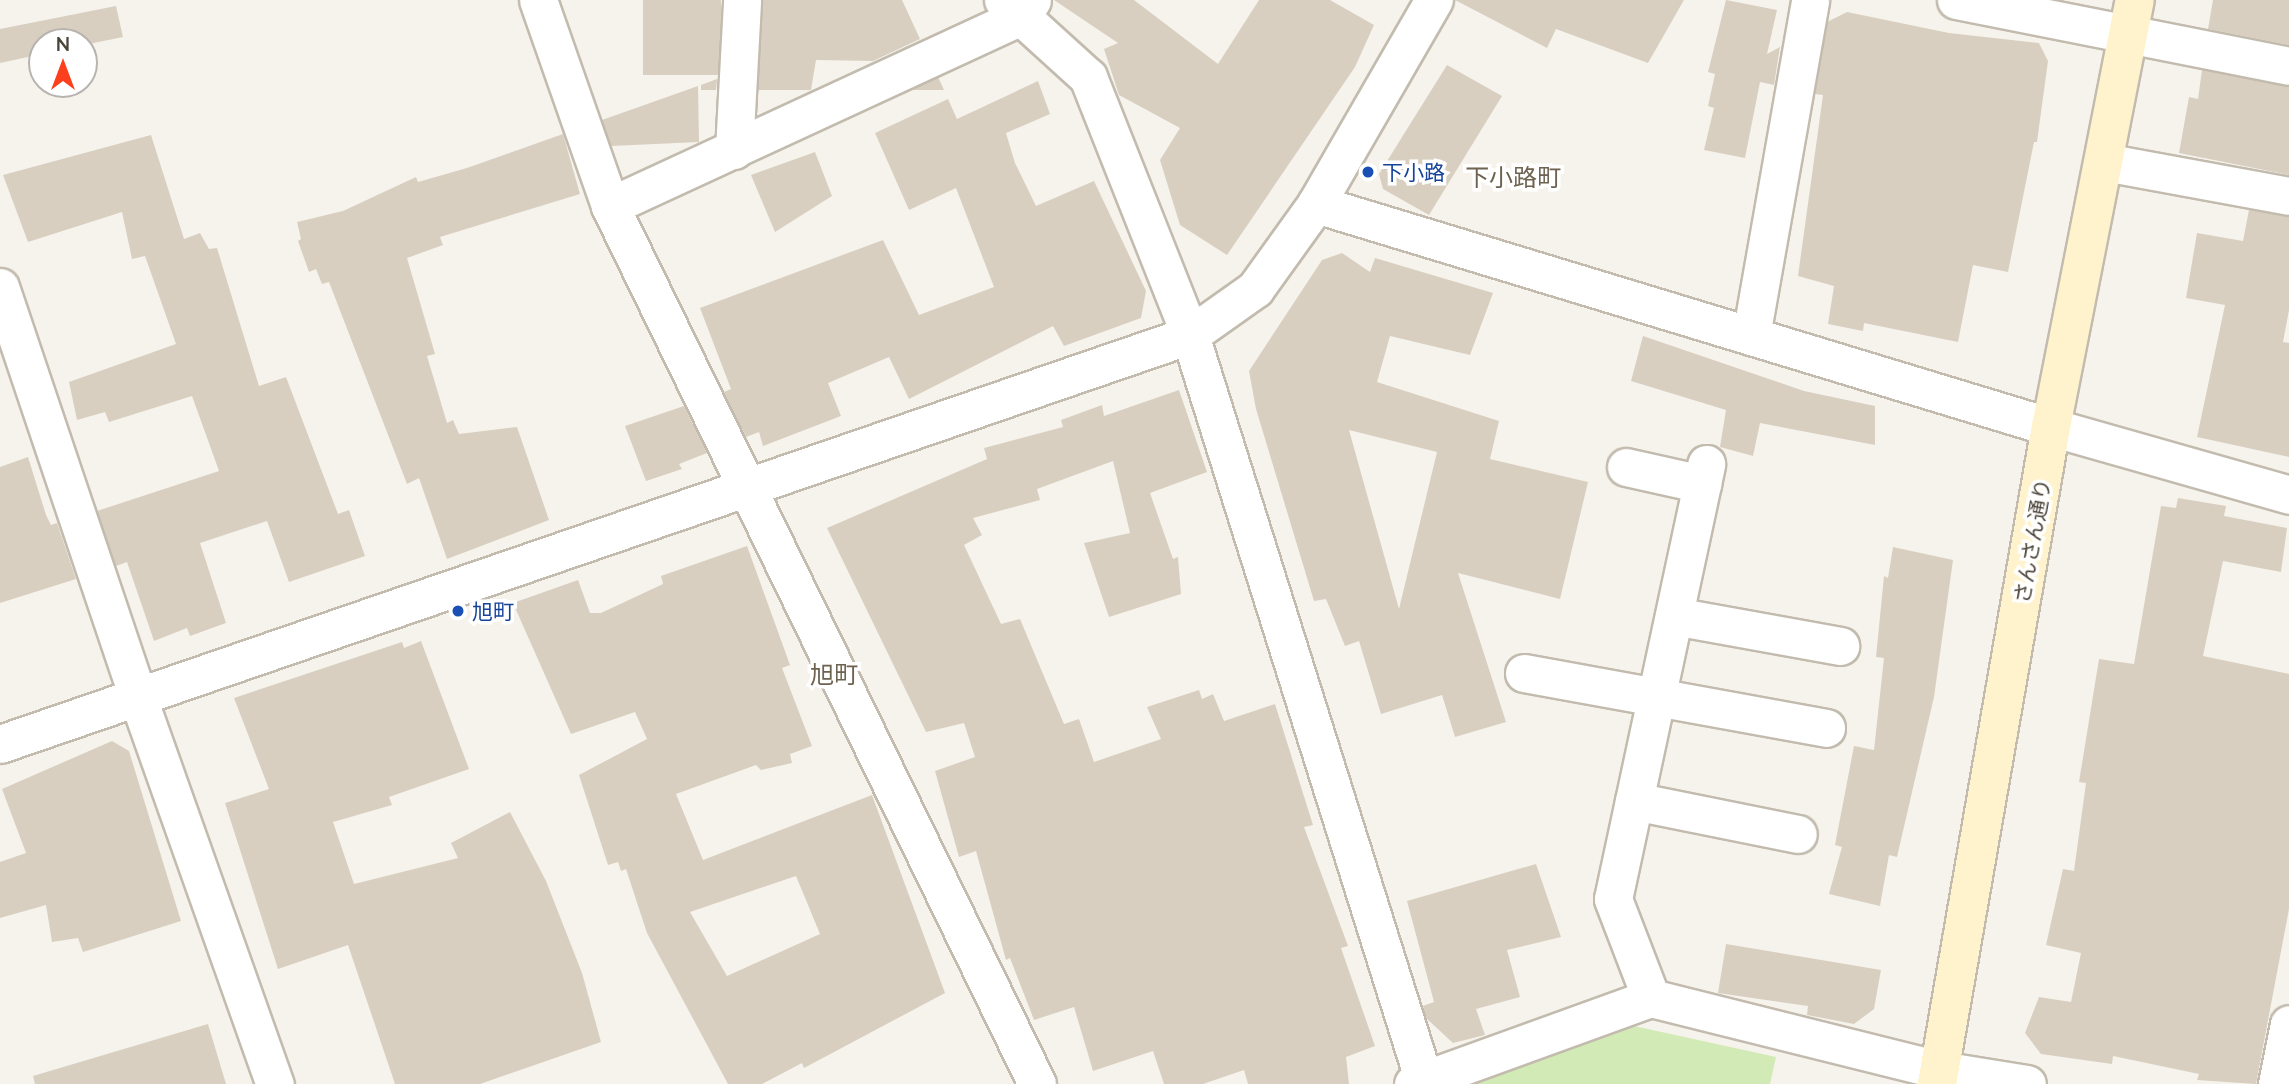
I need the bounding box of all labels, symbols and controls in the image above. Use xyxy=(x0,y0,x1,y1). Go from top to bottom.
north arrow xyxy=(28,28,98,98)
text: N xyxy=(56,32,70,56)
place label: 下小路 xyxy=(1382,159,1445,185)
marker: 下小路 xyxy=(1360,164,1376,180)
district label: 下小路町 xyxy=(1465,164,1561,192)
street label: さんさん通り xyxy=(2009,477,2055,605)
place label: 旭町 xyxy=(472,598,514,624)
marker: 旭町 xyxy=(450,603,466,619)
district label: 旭町 xyxy=(810,661,858,689)

